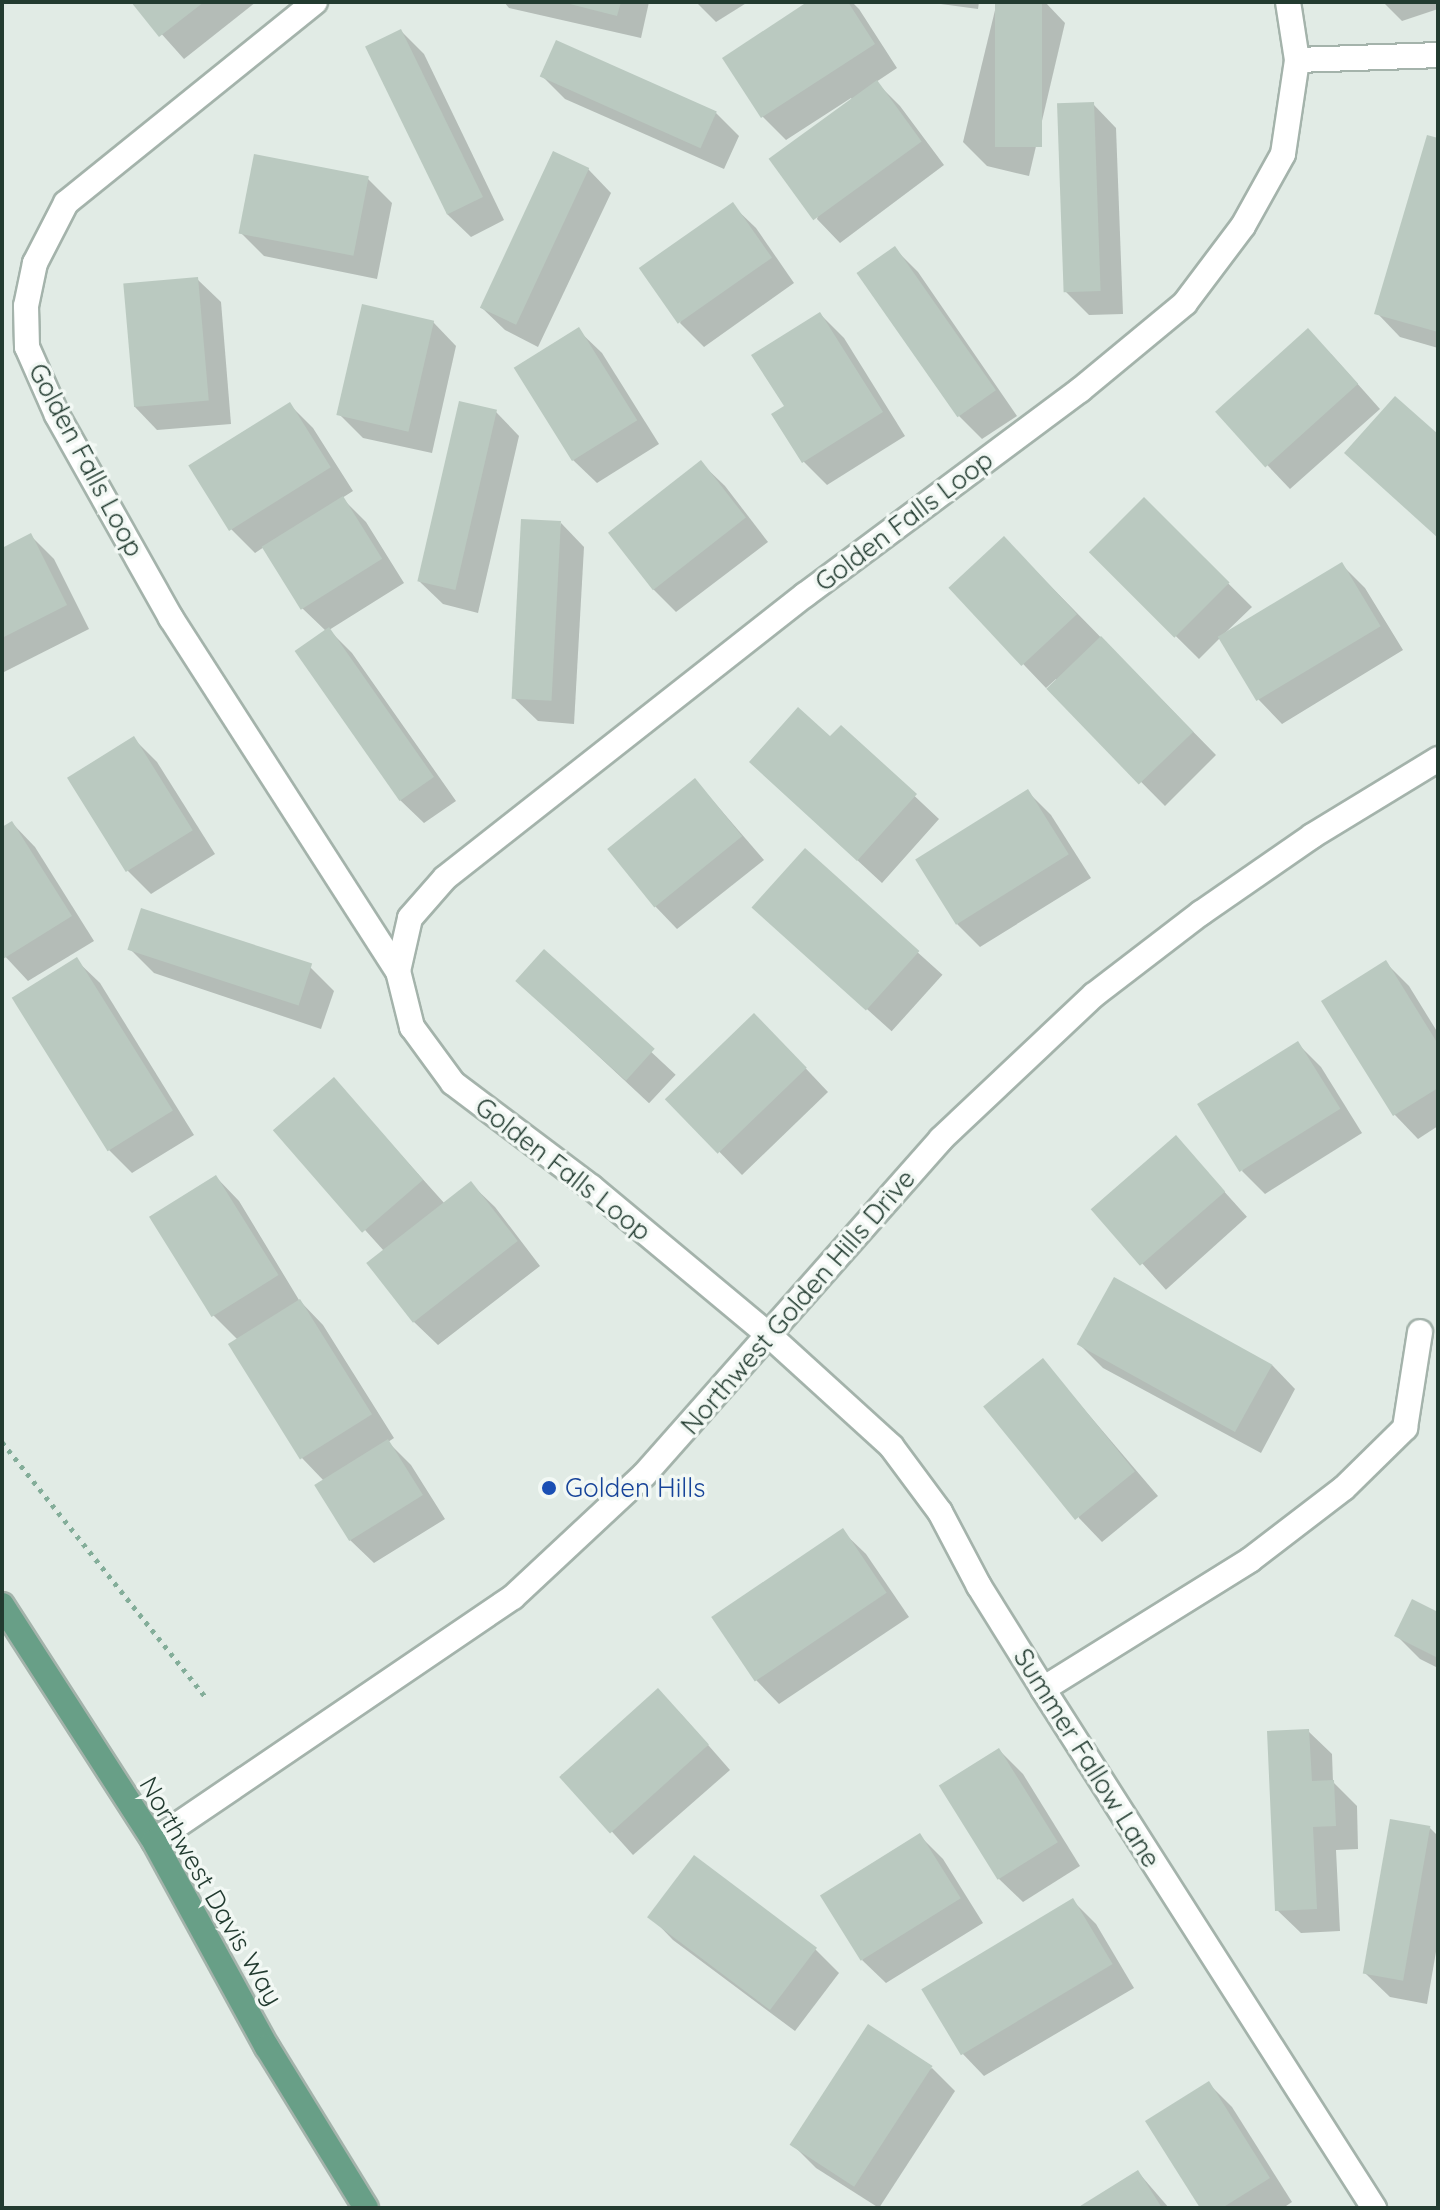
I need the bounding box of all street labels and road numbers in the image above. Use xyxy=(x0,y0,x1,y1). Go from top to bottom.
street label: Golden Falls Loop xyxy=(22,358,150,562)
street label: Golden Falls Loop xyxy=(809,444,999,598)
street label: Golden Falls Loop xyxy=(469,1091,657,1247)
street label: Northwest Golden Hills Drive xyxy=(674,1163,922,1441)
street label: Summer Fallow Lane xyxy=(1007,1643,1167,1873)
street label: Northwest Davis Way xyxy=(133,1771,289,2011)

